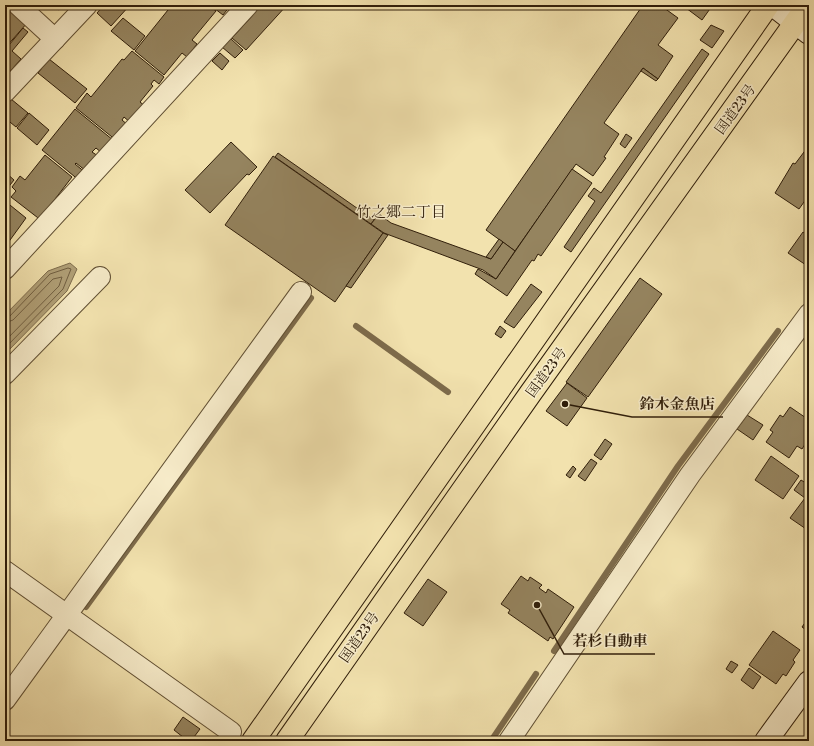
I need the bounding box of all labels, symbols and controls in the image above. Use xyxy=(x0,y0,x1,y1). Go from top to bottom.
street label: 国道23号 xyxy=(712,81,760,138)
district label: 竹之郷二丁目 xyxy=(356,203,446,222)
street label: 国道23号 xyxy=(523,344,571,401)
callout: 鈴木金魚店 xyxy=(632,390,723,417)
text: 鈴木金魚店 xyxy=(639,395,715,414)
street label: 国道23号 xyxy=(336,609,384,666)
callout: 若杉自動車 xyxy=(564,627,655,654)
text: 若杉自動車 xyxy=(572,632,648,651)

